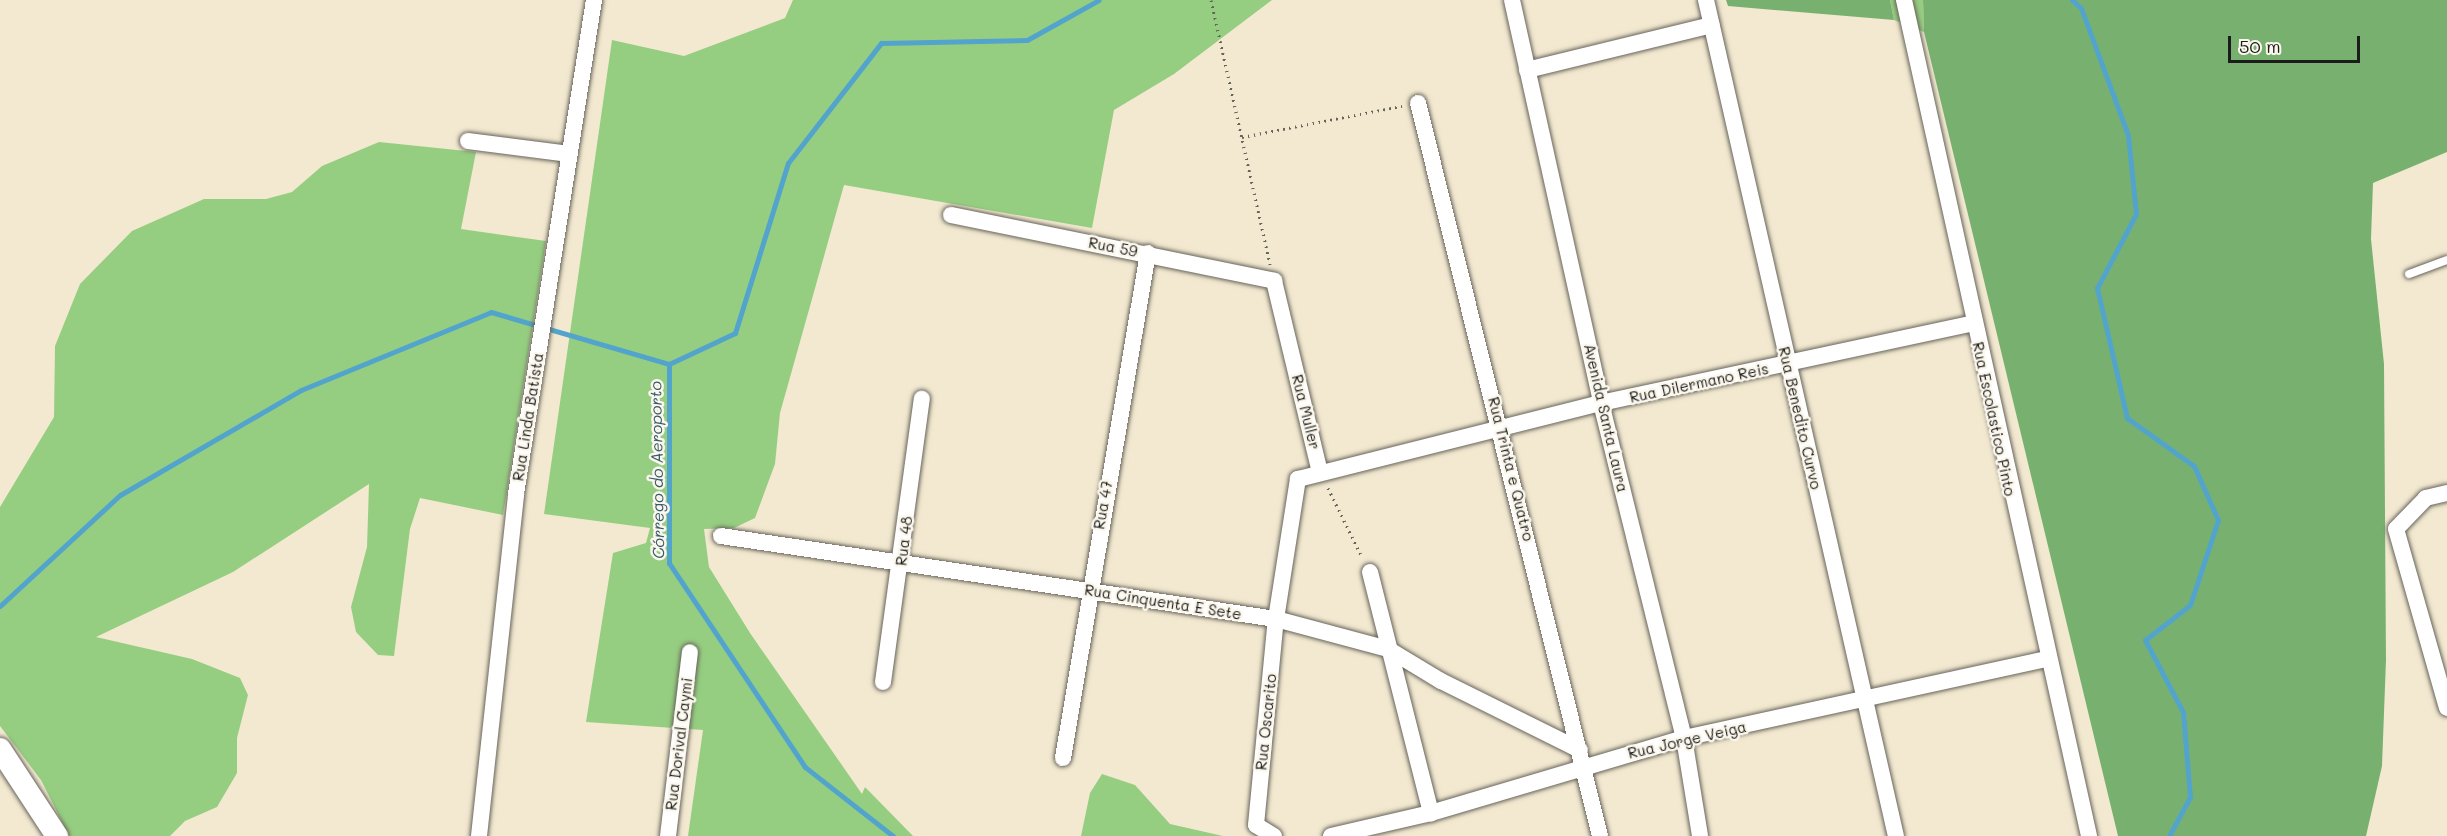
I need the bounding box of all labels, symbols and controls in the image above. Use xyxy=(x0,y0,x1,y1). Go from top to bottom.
scale bar xyxy=(2231,24,2363,62)
text: 50 m xyxy=(2239,34,2281,58)
street label: Rua 59 xyxy=(1087,233,1139,261)
street label: Rua Escolastico Pinto xyxy=(1969,340,2019,498)
street label: Avenida Santa Laura xyxy=(1580,342,1632,494)
street label: Rua Benedito Curvo xyxy=(1775,345,1825,491)
street label: Rua Linda Batista xyxy=(509,352,547,482)
street label: Rua Dilermano Reis xyxy=(1628,359,1770,407)
street label: Rua Muller xyxy=(1288,373,1324,451)
water label: Córrego do Aeroporto xyxy=(646,381,668,559)
street label: Rua Trinta e Quatro xyxy=(1484,395,1538,543)
street label: Rua 47 xyxy=(1090,479,1116,531)
street label: Rua 48 xyxy=(892,515,916,567)
street label: Rua Cinquenta E Sete xyxy=(1083,581,1243,623)
street label: Rua Oscarito xyxy=(1252,673,1280,771)
street label: Rua Dorival Caymi xyxy=(662,677,696,811)
street label: Rua Jorge Veiga xyxy=(1626,718,1748,762)

